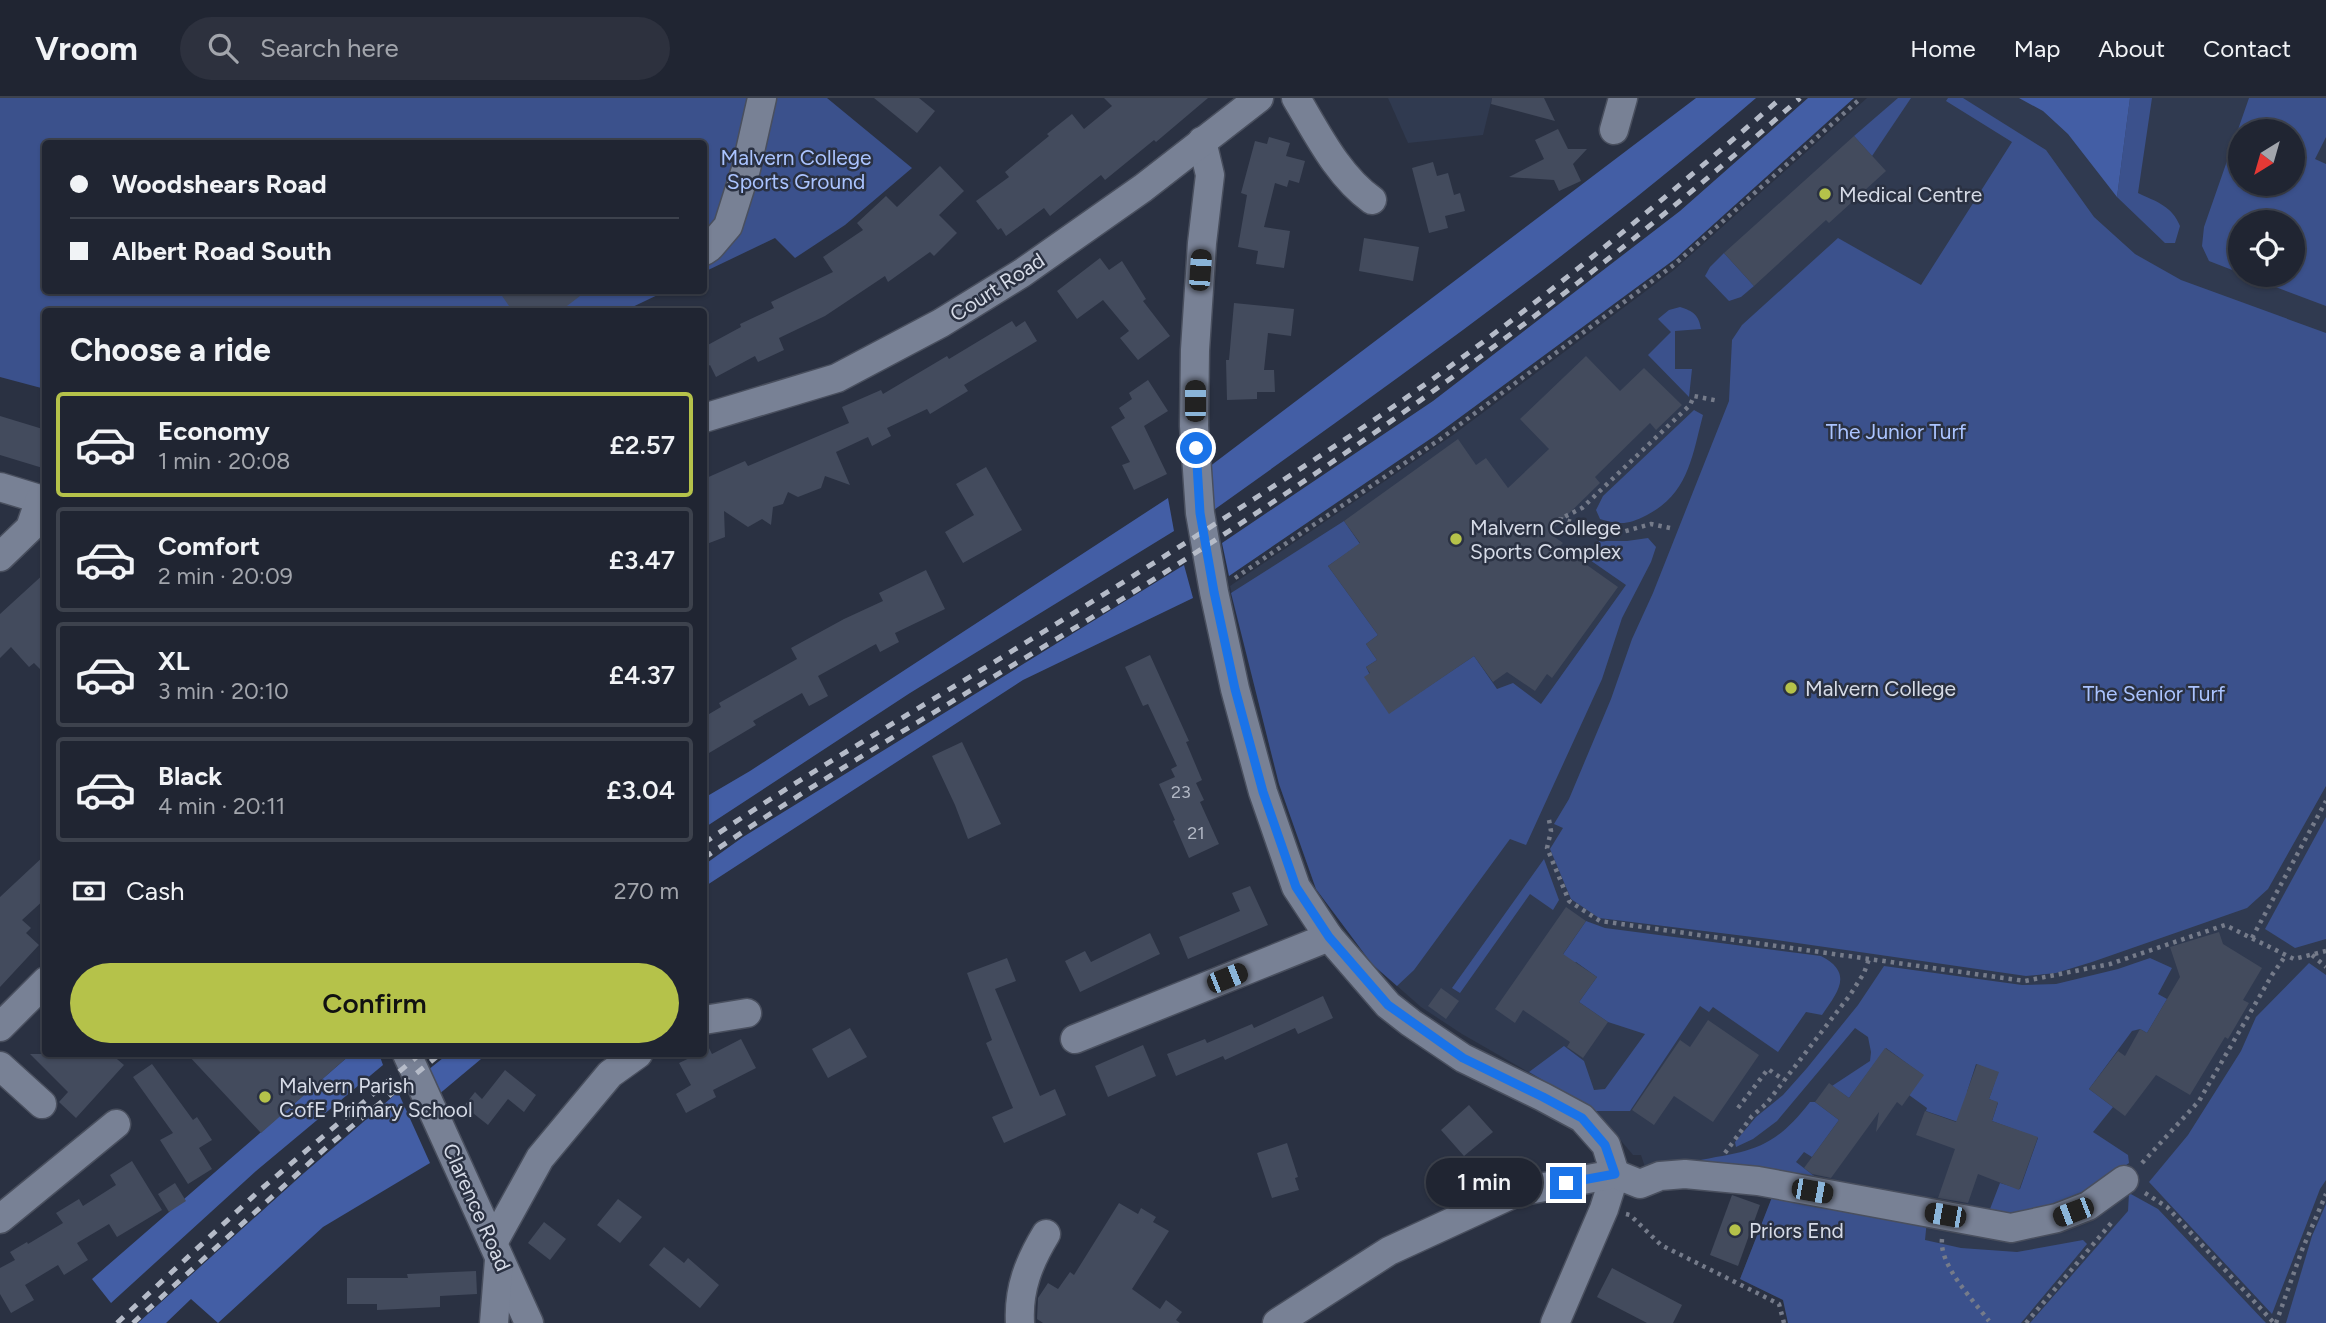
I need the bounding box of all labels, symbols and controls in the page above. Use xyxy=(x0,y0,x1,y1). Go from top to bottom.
search box xyxy=(180,17,670,80)
text: Vroom xyxy=(35,29,138,68)
icon: search xyxy=(204,29,242,67)
text: Search here xyxy=(260,32,399,64)
text: Home xyxy=(1910,34,1976,63)
text: Map xyxy=(2014,34,2060,63)
text: About xyxy=(2098,34,2165,63)
text: Contact xyxy=(2203,34,2291,63)
north arrow xyxy=(2228,119,2305,196)
map controls xyxy=(2228,119,2305,287)
park label: Malvern College Sports Ground xyxy=(720,145,872,194)
text: Woodshears Road xyxy=(112,168,327,200)
place label: Medical Centre xyxy=(1839,182,1982,207)
marker: Medical Centre xyxy=(1817,186,1833,202)
button: locate xyxy=(2228,210,2305,287)
text: Albert Road South xyxy=(112,235,332,267)
street label: Court Road xyxy=(945,247,1049,327)
car xyxy=(1189,248,1212,292)
text: Choose a ride xyxy=(70,331,271,369)
car xyxy=(1185,380,1206,422)
icon: car xyxy=(74,413,137,476)
text: Economy xyxy=(158,415,270,447)
park label: The Junior Turf xyxy=(1826,419,1967,444)
text: £2.57 xyxy=(610,429,675,461)
route start xyxy=(1180,432,1212,464)
text: 1 min · 20:08 xyxy=(158,447,290,475)
place label: Malvern College Sports Complex xyxy=(1470,515,1621,564)
icon: car xyxy=(74,528,137,591)
text: Comfort xyxy=(158,530,260,562)
marker: Malvern College Sports Complex xyxy=(1448,531,1464,547)
text: £3.47 xyxy=(609,544,675,576)
text: 2 min · 20:09 xyxy=(158,562,293,590)
icon: car xyxy=(74,643,137,706)
text: XL xyxy=(158,645,190,677)
text: £4.37 xyxy=(609,659,675,691)
place label: Malvern College xyxy=(1805,676,1956,701)
text: 3 min · 20:10 xyxy=(158,677,289,705)
marker: Malvern College xyxy=(1783,680,1799,696)
park label: The Senior Turf xyxy=(2083,681,2226,706)
icon: car xyxy=(74,758,137,821)
text: Black xyxy=(158,760,222,792)
text: £3.04 xyxy=(606,774,675,806)
house number: 23 xyxy=(1171,781,1191,803)
text: 4 min · 20:11 xyxy=(158,792,285,820)
house number: 21 xyxy=(1187,822,1205,844)
icon: cash xyxy=(70,872,108,910)
text: Cash xyxy=(126,875,185,907)
text: 270 m xyxy=(614,877,679,905)
car xyxy=(1204,960,1251,996)
button: Confirm xyxy=(70,963,679,1043)
place label: Malvern Parish CofE Primary School xyxy=(279,1073,473,1122)
marker: Malvern Parish CofE Primary School xyxy=(257,1089,273,1105)
street label: Clarence Road xyxy=(438,1139,516,1275)
callout: 1 min xyxy=(1426,1158,1542,1208)
route end xyxy=(1550,1167,1582,1199)
text: 1 min xyxy=(1457,1168,1511,1196)
car xyxy=(1790,1177,1835,1205)
car xyxy=(2050,1195,2097,1229)
car xyxy=(1923,1201,1968,1229)
place label: Priors End xyxy=(1749,1218,1844,1243)
marker: Priors End xyxy=(1727,1222,1743,1238)

